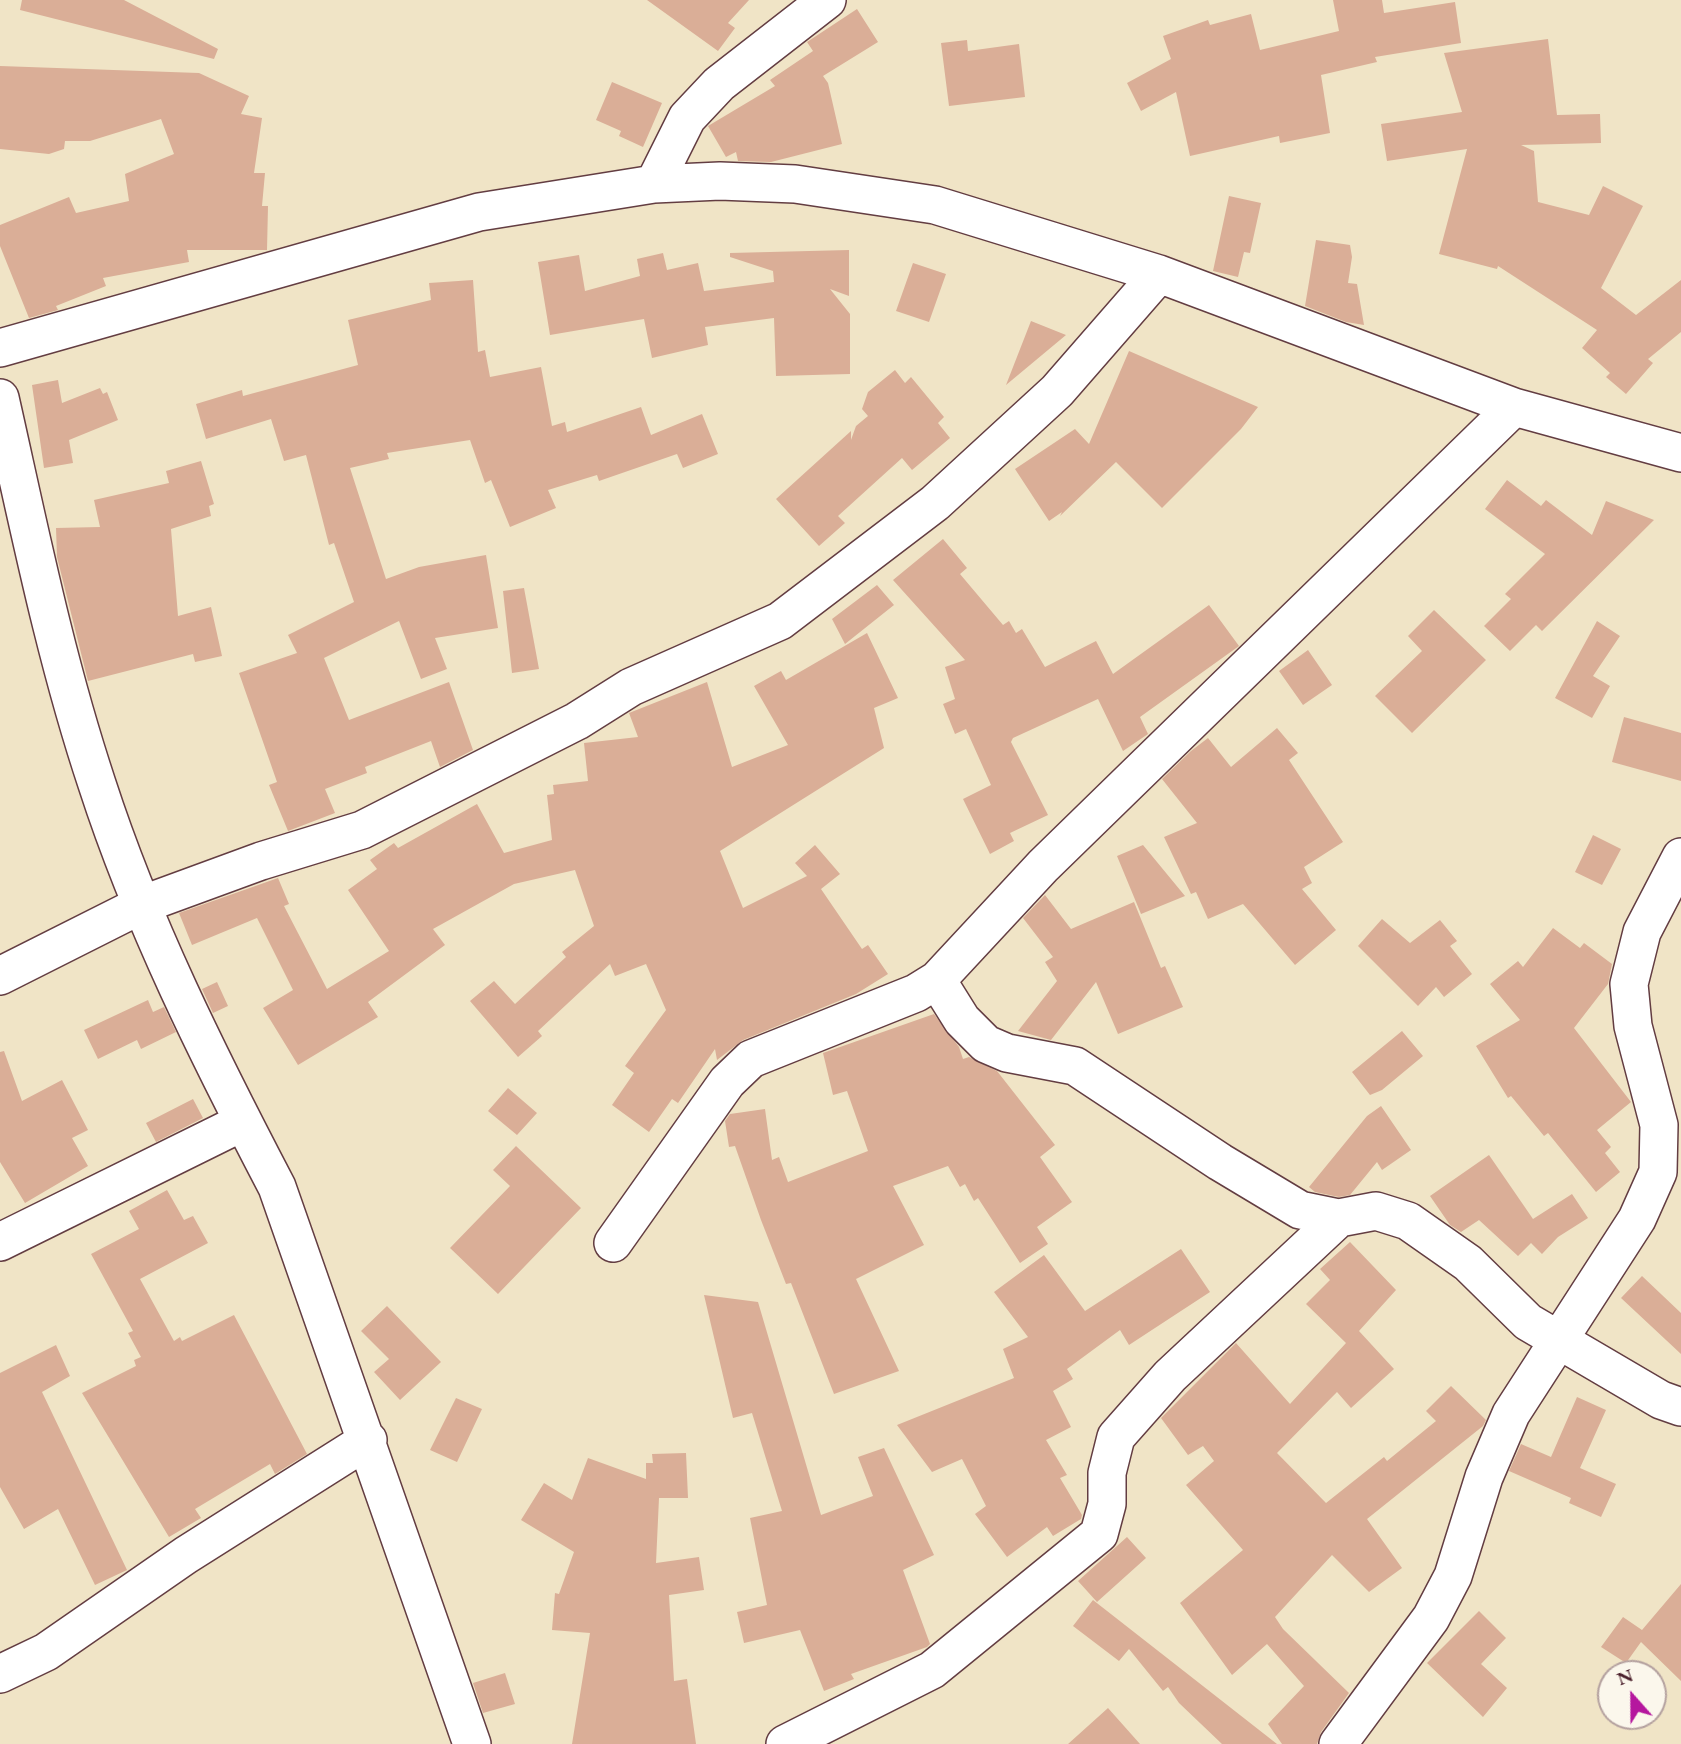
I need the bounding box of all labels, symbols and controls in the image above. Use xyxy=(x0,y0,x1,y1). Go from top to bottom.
north arrow xyxy=(1597,1660,1667,1730)
text: N xyxy=(1613,1662,1637,1691)

